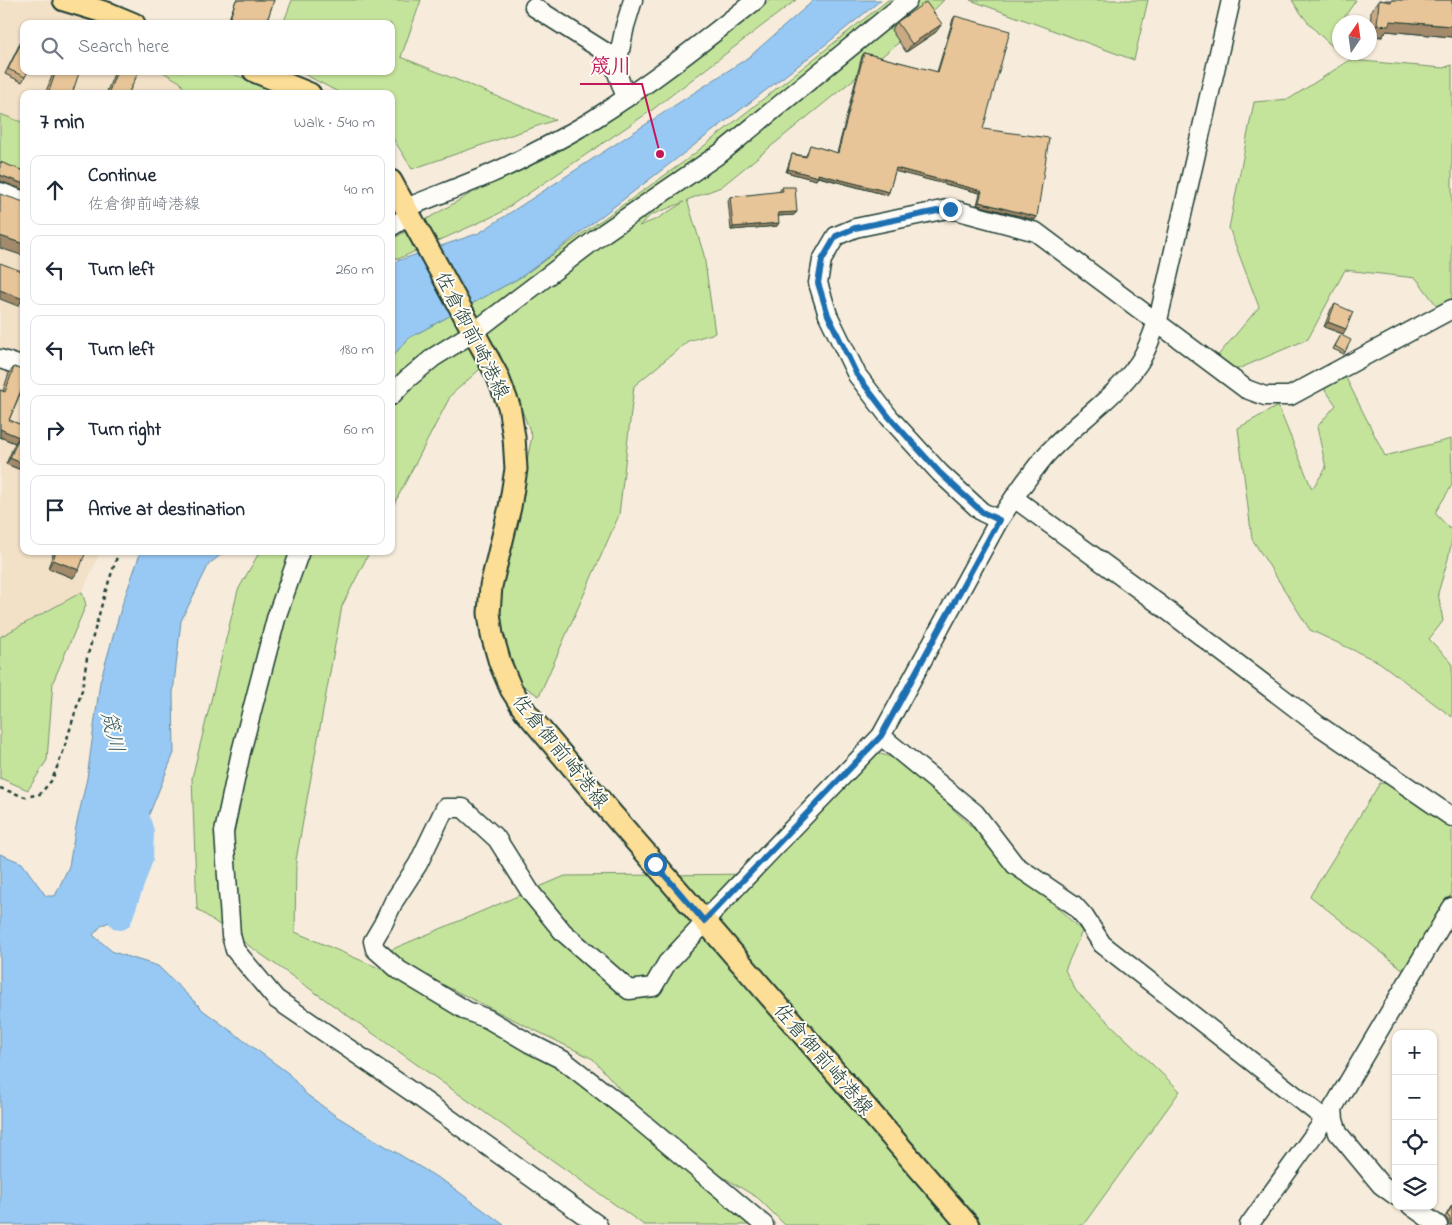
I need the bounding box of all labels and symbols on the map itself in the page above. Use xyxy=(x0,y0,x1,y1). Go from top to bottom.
north arrow xyxy=(1332,15,1377,60)
callout: 筬川 xyxy=(580,48,642,84)
text: 筬川 xyxy=(590,53,632,83)
route end xyxy=(939,198,962,221)
street label: 佐倉御前崎港線 xyxy=(426,267,515,405)
street label: 佐倉御前崎港線 xyxy=(504,689,614,816)
water label: 筬川 xyxy=(92,709,130,756)
route start xyxy=(644,853,667,876)
street label: 佐倉御前崎港線 xyxy=(765,998,879,1123)

